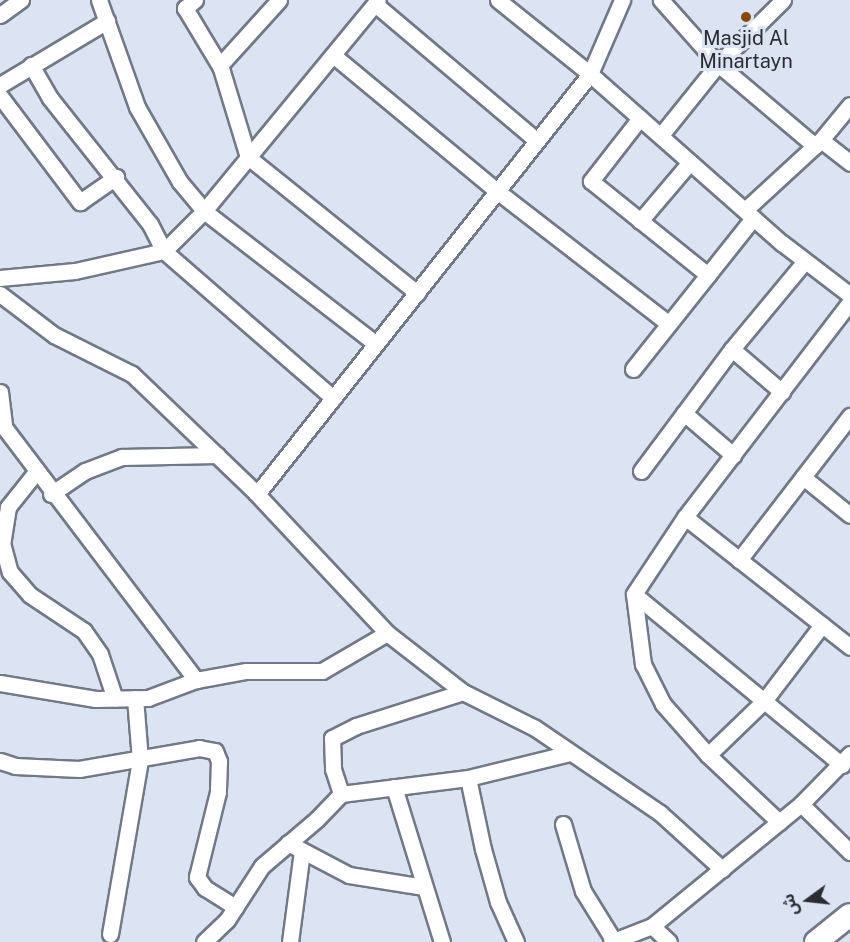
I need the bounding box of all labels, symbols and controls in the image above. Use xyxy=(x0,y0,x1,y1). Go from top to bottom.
marker: Masjid Al Minartayn xyxy=(739,10,753,24)
place label: Masjid Al Minartayn xyxy=(699,27,793,74)
north arrow xyxy=(778,870,838,930)
text: ش xyxy=(778,892,802,918)

